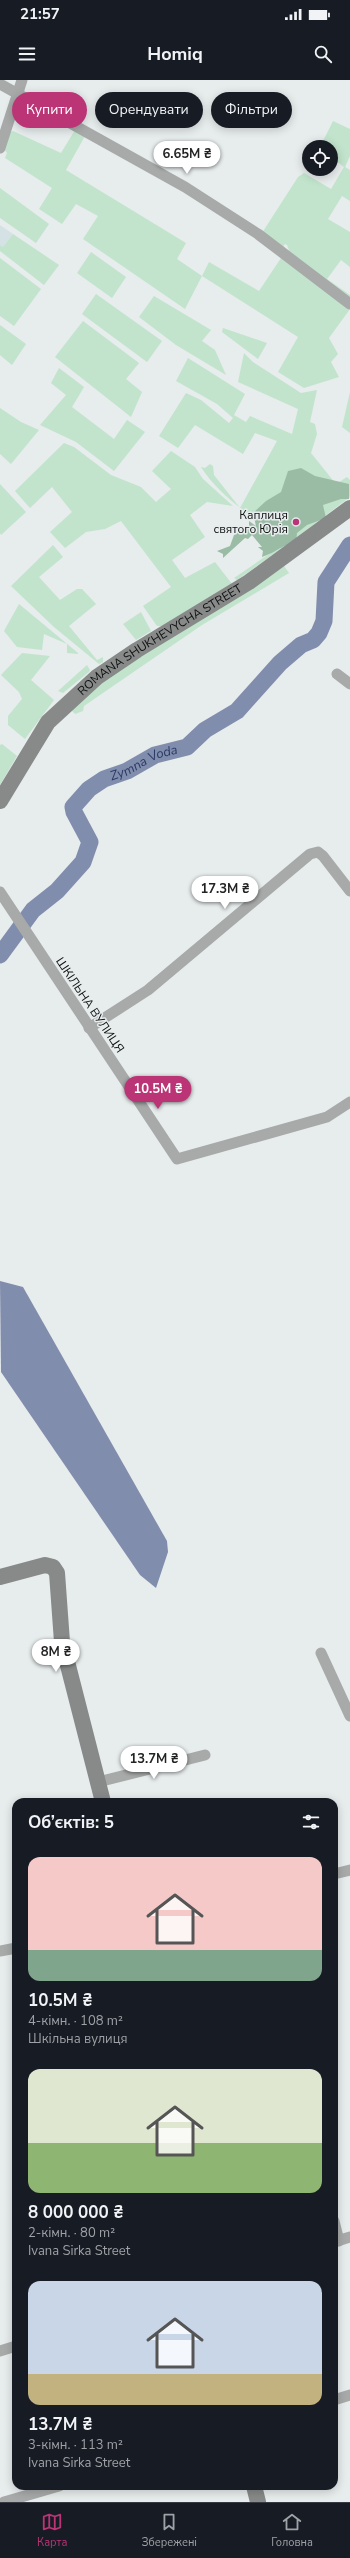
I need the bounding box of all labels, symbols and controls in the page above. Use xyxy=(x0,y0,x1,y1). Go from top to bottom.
text: 21:57 xyxy=(20,4,60,24)
text: Homiq xyxy=(147,42,203,66)
icon: menu xyxy=(16,43,38,65)
icon: search xyxy=(312,43,334,65)
chip: Купити xyxy=(12,92,87,128)
chip: Орендувати xyxy=(95,92,203,128)
chip: Фільтри xyxy=(211,92,292,128)
map controls xyxy=(302,140,338,176)
button: locate xyxy=(302,140,338,176)
pin: 6.65M ₴ xyxy=(150,141,224,175)
text: 6.65M ₴ xyxy=(162,145,212,163)
place label: Каплиця святого Юрія xyxy=(213,507,288,537)
marker: Каплиця святого Юрія xyxy=(291,517,301,527)
street label: ROMANA SHUKHEVYCHA STREET xyxy=(74,580,246,699)
water label: Zymna Voda xyxy=(108,741,180,785)
pin: 17.3M ₴ xyxy=(188,876,262,910)
text: 17.3M ₴ xyxy=(200,880,250,898)
street label: ШКІЛЬНА ВУЛИЦЯ xyxy=(52,954,128,1056)
pin: 10.5M ₴ xyxy=(121,1076,195,1110)
text: 10.5M ₴ xyxy=(133,1080,183,1098)
pin: 8M ₴ xyxy=(32,1639,80,1673)
text: 8M ₴ xyxy=(41,1643,71,1661)
pin: 13.7M ₴ xyxy=(117,1746,191,1780)
text: 13.7M ₴ xyxy=(129,1750,179,1768)
text: Об’єктів: 5 xyxy=(28,1811,114,1834)
icon: filters xyxy=(300,1811,322,1833)
icon: home xyxy=(139,1883,211,1955)
text: 10.5M ₴ xyxy=(28,1989,92,2012)
text: 4-кімн. · 108 m² xyxy=(28,2012,123,2030)
text: Шкільна вулиця xyxy=(28,2030,127,2048)
icon: home xyxy=(139,2095,211,2167)
text: 8 000 000 ₴ xyxy=(28,2201,123,2224)
text: 2-кімн. · 80 m² xyxy=(28,2224,115,2242)
text: Ivana Sirka Street xyxy=(28,2242,130,2260)
icon: home xyxy=(139,2307,211,2379)
text: 13.7M ₴ xyxy=(28,2413,92,2436)
text: 3-кімн. · 113 m² xyxy=(28,2436,123,2454)
text: Ivana Sirka Street xyxy=(28,2454,130,2472)
tab: Карта xyxy=(37,2511,67,2550)
tab: Збережені xyxy=(142,2511,197,2550)
tab: Головна xyxy=(271,2511,313,2550)

